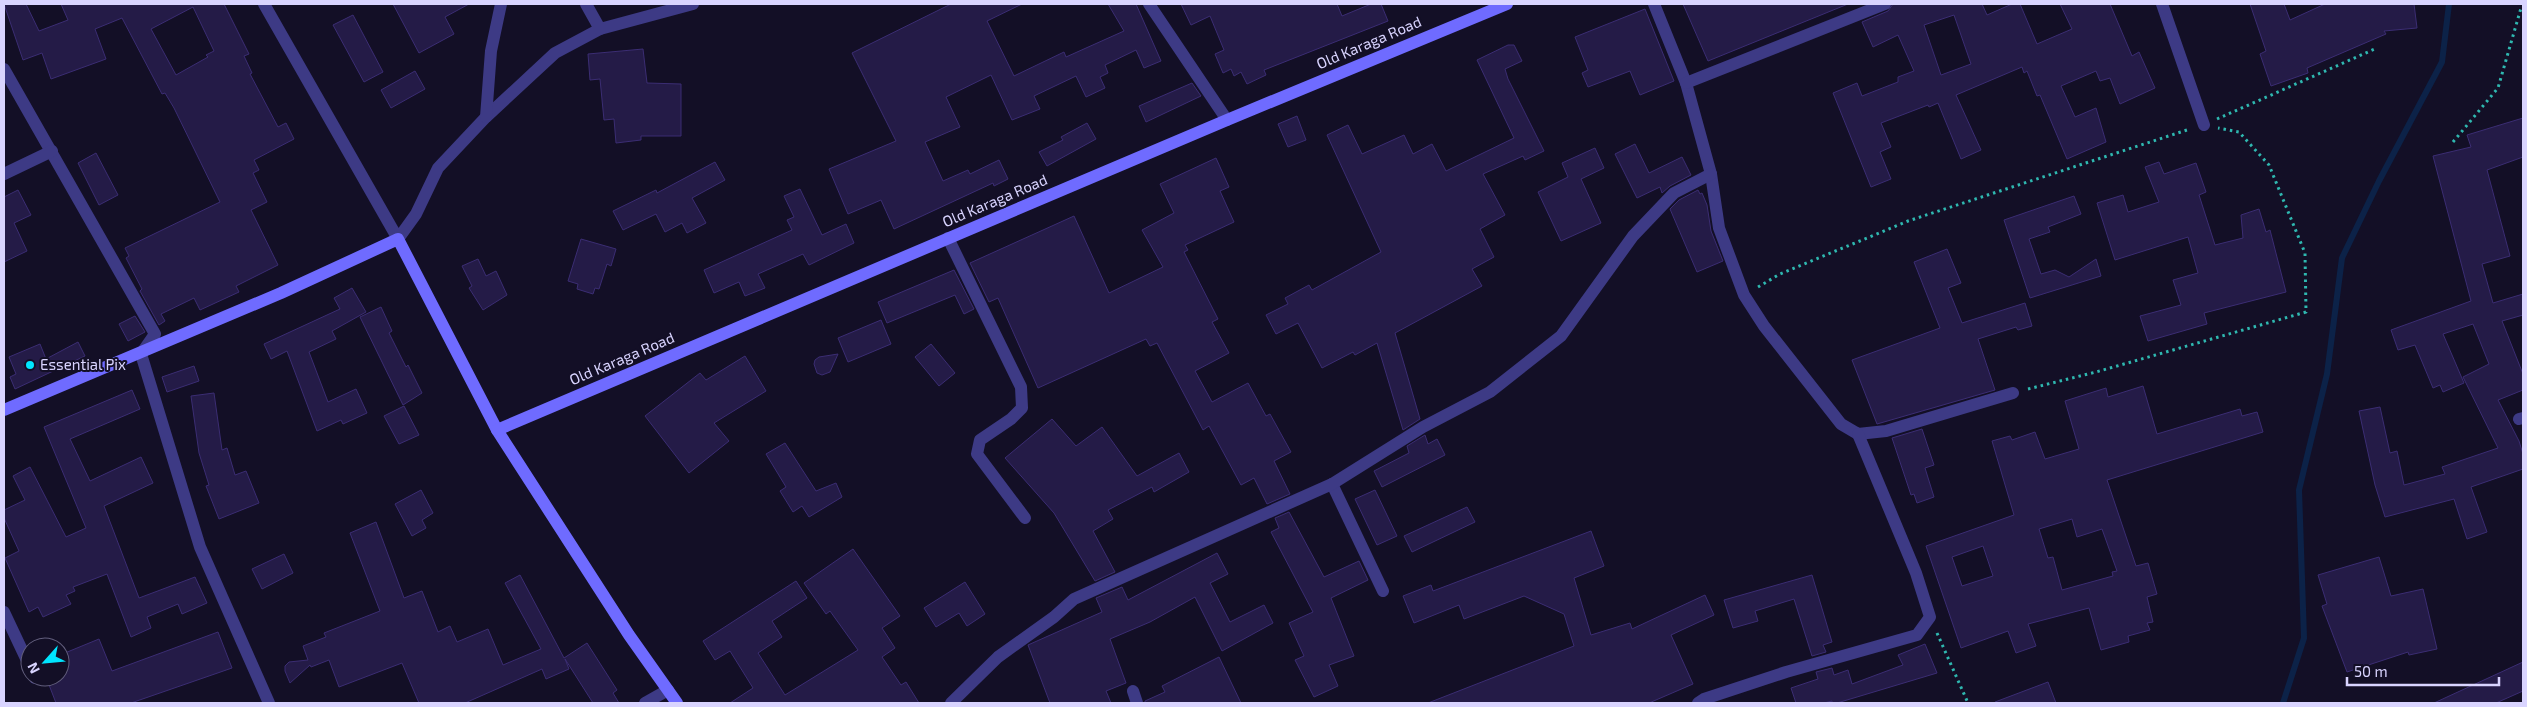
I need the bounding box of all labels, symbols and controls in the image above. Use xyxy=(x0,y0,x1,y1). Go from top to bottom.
street label: Old Karaga Road xyxy=(1313,12,1424,72)
street label: Old Karaga Road xyxy=(939,170,1050,230)
street label: Old Karaga Road xyxy=(566,328,677,388)
place label: Essential Pix xyxy=(40,355,126,373)
marker: Essential Pix xyxy=(24,359,36,371)
north arrow xyxy=(20,637,70,687)
scale bar xyxy=(2347,654,2500,686)
text: N xyxy=(23,660,43,676)
text: 50 m xyxy=(2354,662,2388,680)

